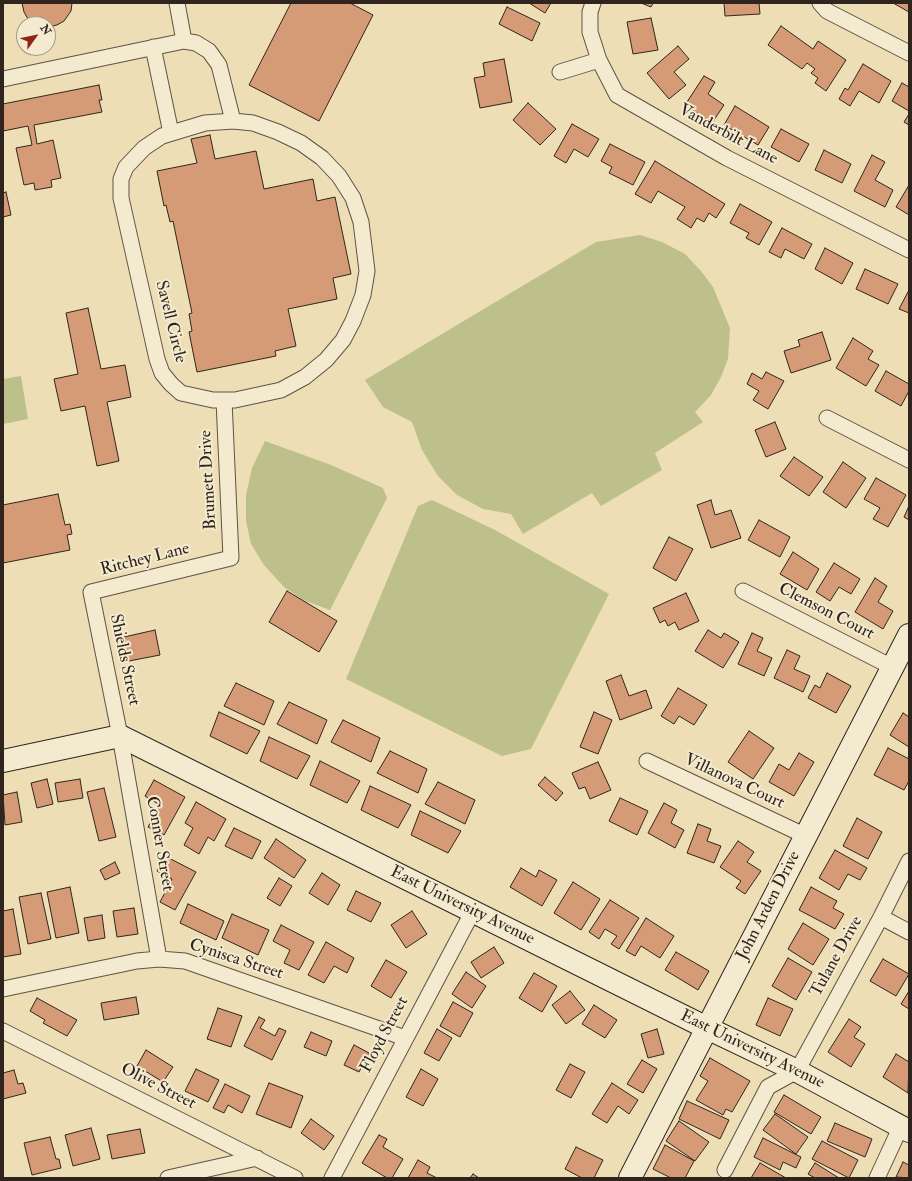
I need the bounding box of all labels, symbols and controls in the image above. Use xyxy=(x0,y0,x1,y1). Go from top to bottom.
north arrow xyxy=(16,16,56,56)
text: N xyxy=(38,22,54,37)
street label: Vanderbilt Lane xyxy=(675,100,781,170)
street label: Savell Circle xyxy=(150,279,190,365)
street label: Brumett Drive xyxy=(196,430,222,530)
street label: Ritchey Lane xyxy=(98,539,192,581)
street label: Clemson Court xyxy=(775,579,877,645)
street label: Shields Street xyxy=(104,612,144,708)
street label: Villanova Court xyxy=(681,750,787,814)
street label: Conner Street xyxy=(141,795,177,893)
street label: John Arden Drive xyxy=(733,848,805,964)
street label: East University Avenue xyxy=(387,862,537,950)
street label: Tulane Drive xyxy=(806,913,868,1001)
street label: Cynisca Street xyxy=(187,935,285,985)
street label: Floyd Street xyxy=(356,993,414,1077)
street label: East University Avenue xyxy=(677,1006,827,1094)
street label: Olive Street xyxy=(117,1059,199,1115)

